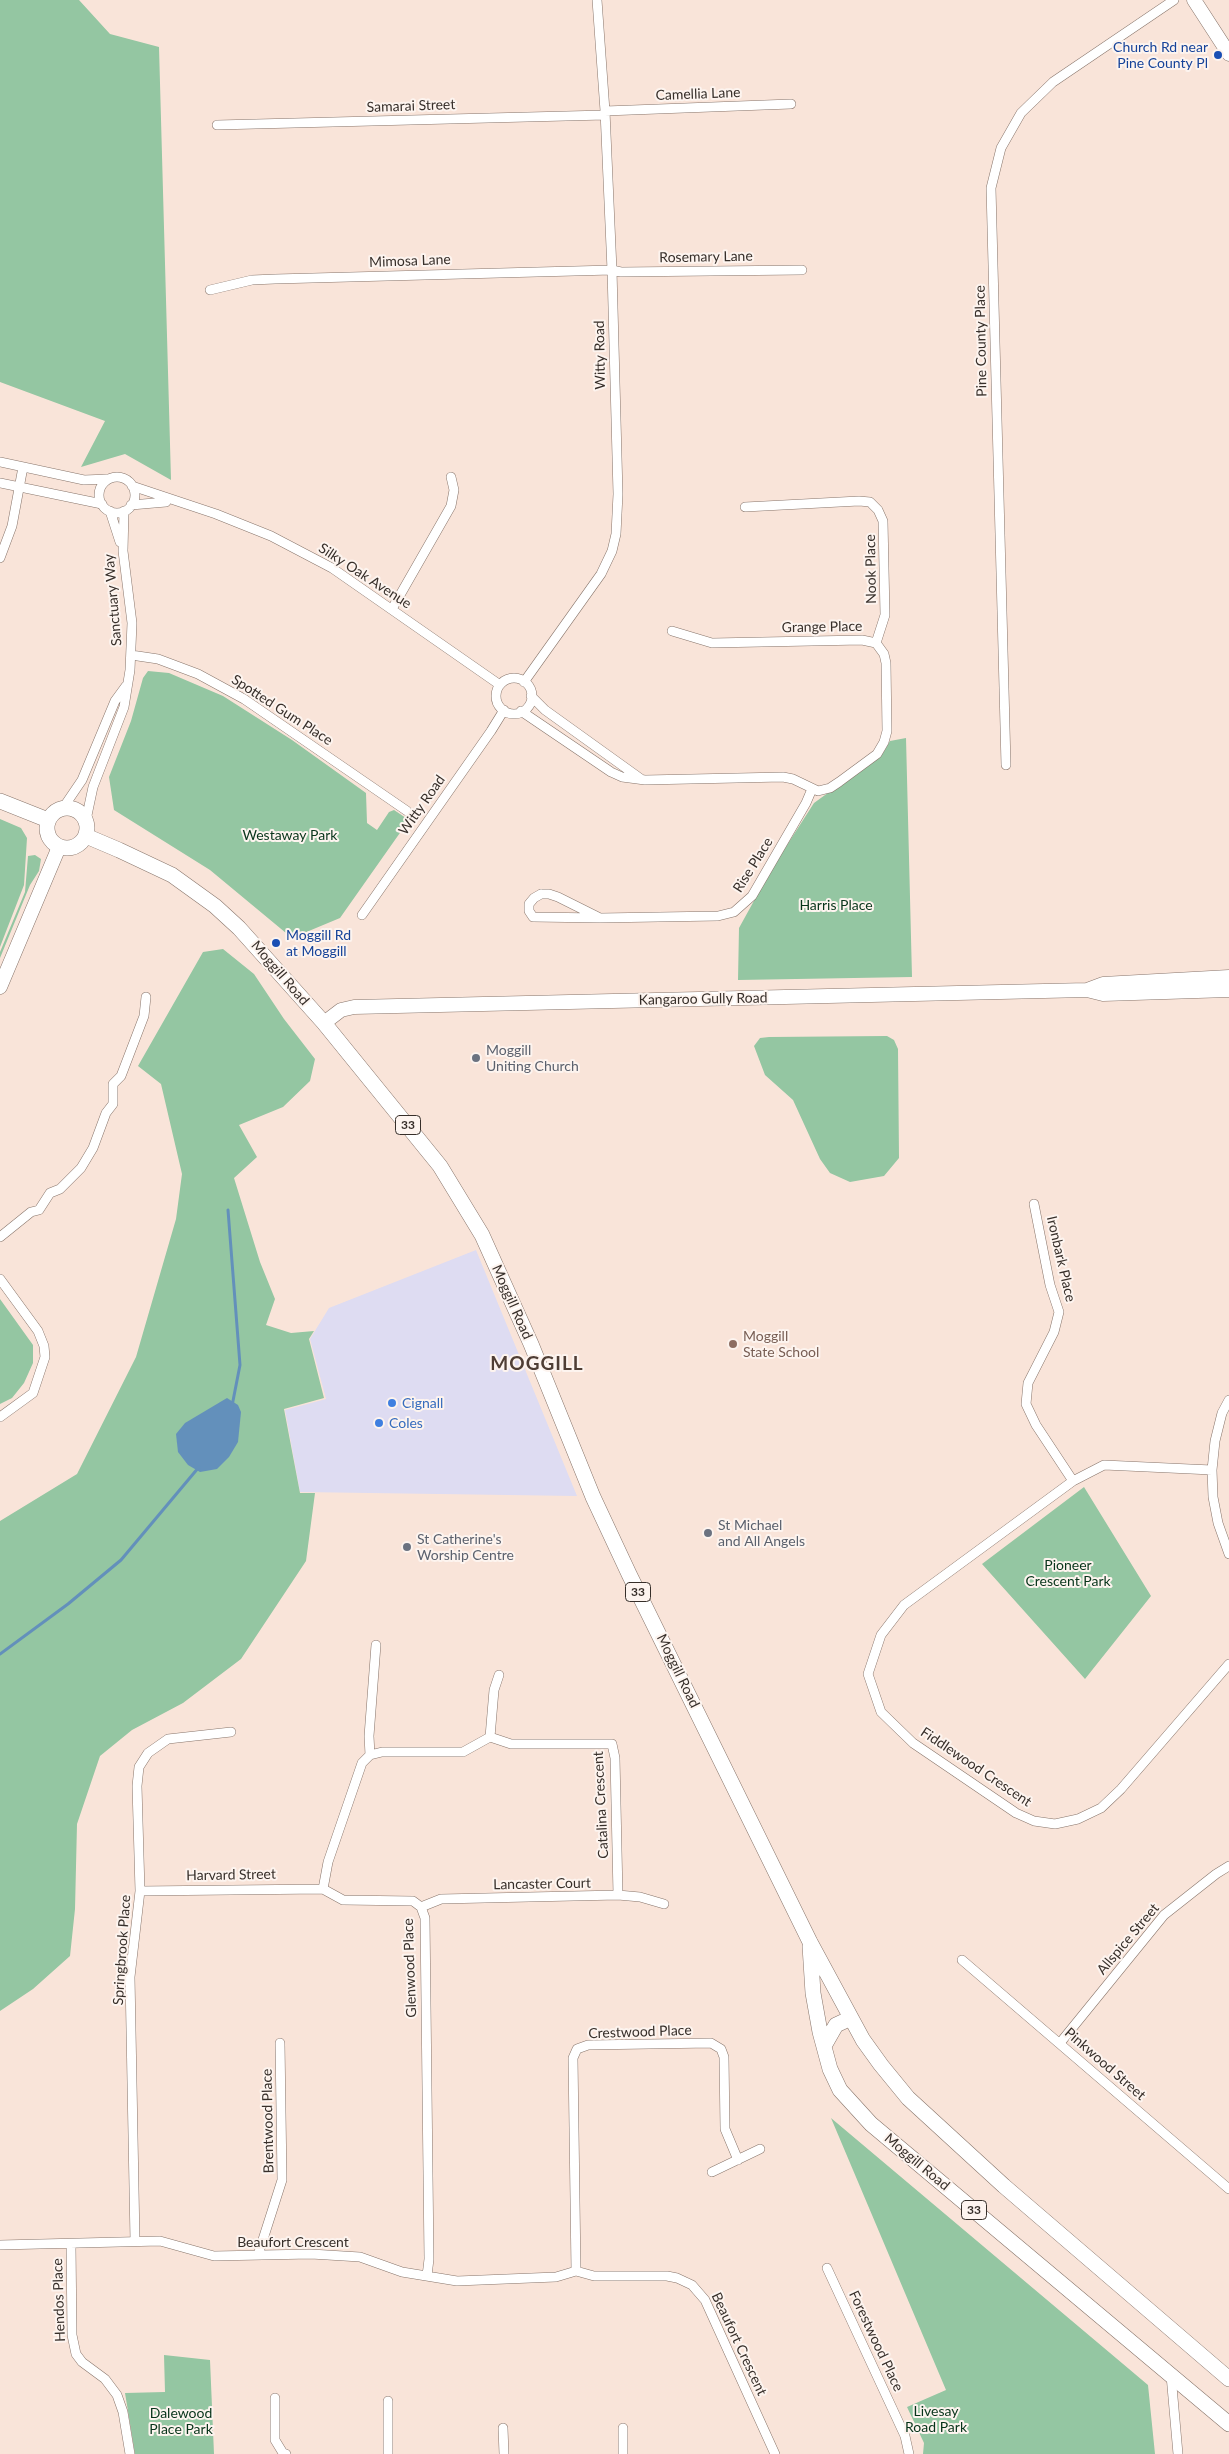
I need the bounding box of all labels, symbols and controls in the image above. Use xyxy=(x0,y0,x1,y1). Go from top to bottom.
place label: Church Rd near Pine County Pl xyxy=(1113,39,1208,72)
marker: Church Rd near Pine County Pl xyxy=(1212,49,1224,61)
street label: Camellia Lane xyxy=(655,84,741,104)
street label: Samarai Street xyxy=(366,96,456,116)
street label: Rosemary Lane xyxy=(659,248,753,266)
street label: Mimosa Lane xyxy=(369,251,451,271)
street label: Pine County Place xyxy=(972,285,990,397)
street label: Witty Road xyxy=(591,320,609,390)
street label: Nook Place xyxy=(862,534,880,604)
street label: Silky Oak Avenue xyxy=(315,540,415,612)
street label: Sanctuary Way xyxy=(101,553,125,647)
street label: Grange Place xyxy=(782,618,862,636)
street label: Spotted Gum Place xyxy=(228,671,336,749)
street label: Witty Road xyxy=(395,772,449,838)
park label: Westaway Park xyxy=(243,827,337,843)
street label: Rise Place xyxy=(730,834,776,896)
park label: Harris Place xyxy=(799,897,873,913)
place label: Moggill Rd at Moggill xyxy=(286,927,351,960)
street label: Moggill Road xyxy=(247,937,313,1009)
marker: Moggill Rd at Moggill xyxy=(270,937,282,949)
street label: Kangaroo Gully Road xyxy=(638,989,768,1009)
place label: Moggill Uniting Church xyxy=(486,1042,579,1074)
marker: Moggill Uniting Church xyxy=(470,1052,482,1064)
road number: 33 xyxy=(396,1116,420,1134)
street label: Ironbark Place xyxy=(1043,1214,1079,1304)
street label: Moggill Road xyxy=(488,1262,536,1342)
place label: Moggill State School xyxy=(743,1328,819,1360)
marker: Moggill State School xyxy=(727,1338,739,1350)
district label: MOGGILL xyxy=(489,1353,585,1375)
place label: Cignall xyxy=(402,1395,443,1411)
marker: Cignall xyxy=(386,1397,398,1409)
place label: Coles xyxy=(389,1415,423,1431)
marker: Coles xyxy=(373,1417,385,1429)
place label: St Michael and All Angels xyxy=(718,1517,805,1550)
marker: St Michael and All Angels xyxy=(702,1527,714,1539)
place label: St Catherine's Worship Centre xyxy=(417,1531,514,1564)
marker: St Catherine's Worship Centre xyxy=(401,1541,413,1553)
park label: Pioneer Crescent Park xyxy=(1025,1557,1111,1590)
road number: 33 xyxy=(626,1582,650,1601)
street label: Moggill Road xyxy=(653,1631,703,1711)
street label: Fiddlewood Crescent xyxy=(917,1724,1035,1810)
street label: Catalina Crescent xyxy=(590,1751,612,1859)
street label: Harvard Street xyxy=(186,1866,276,1884)
street label: Lancaster Court xyxy=(493,1875,591,1893)
street label: Springbrook Place xyxy=(110,1894,134,2006)
street label: Allspice Street xyxy=(1093,1900,1163,1978)
street label: Glenwood Place xyxy=(400,1918,420,2018)
street label: Crestwood Place xyxy=(588,2022,692,2042)
street label: Pinkwood Street xyxy=(1061,2024,1149,2104)
street label: Brentwood Place xyxy=(259,2069,277,2173)
street label: Moggill Road xyxy=(881,2130,953,2194)
road number: 33 xyxy=(962,2200,986,2220)
street label: Beaufort Crescent xyxy=(237,2234,349,2250)
street label: Hendos Place xyxy=(49,2258,69,2342)
street label: Forestwood Place xyxy=(845,2288,907,2394)
street label: Beaufort Crescent xyxy=(708,2290,770,2398)
park label: Livesay Road Park xyxy=(905,2403,967,2436)
park label: Dalewood Place Park xyxy=(149,2405,213,2438)

